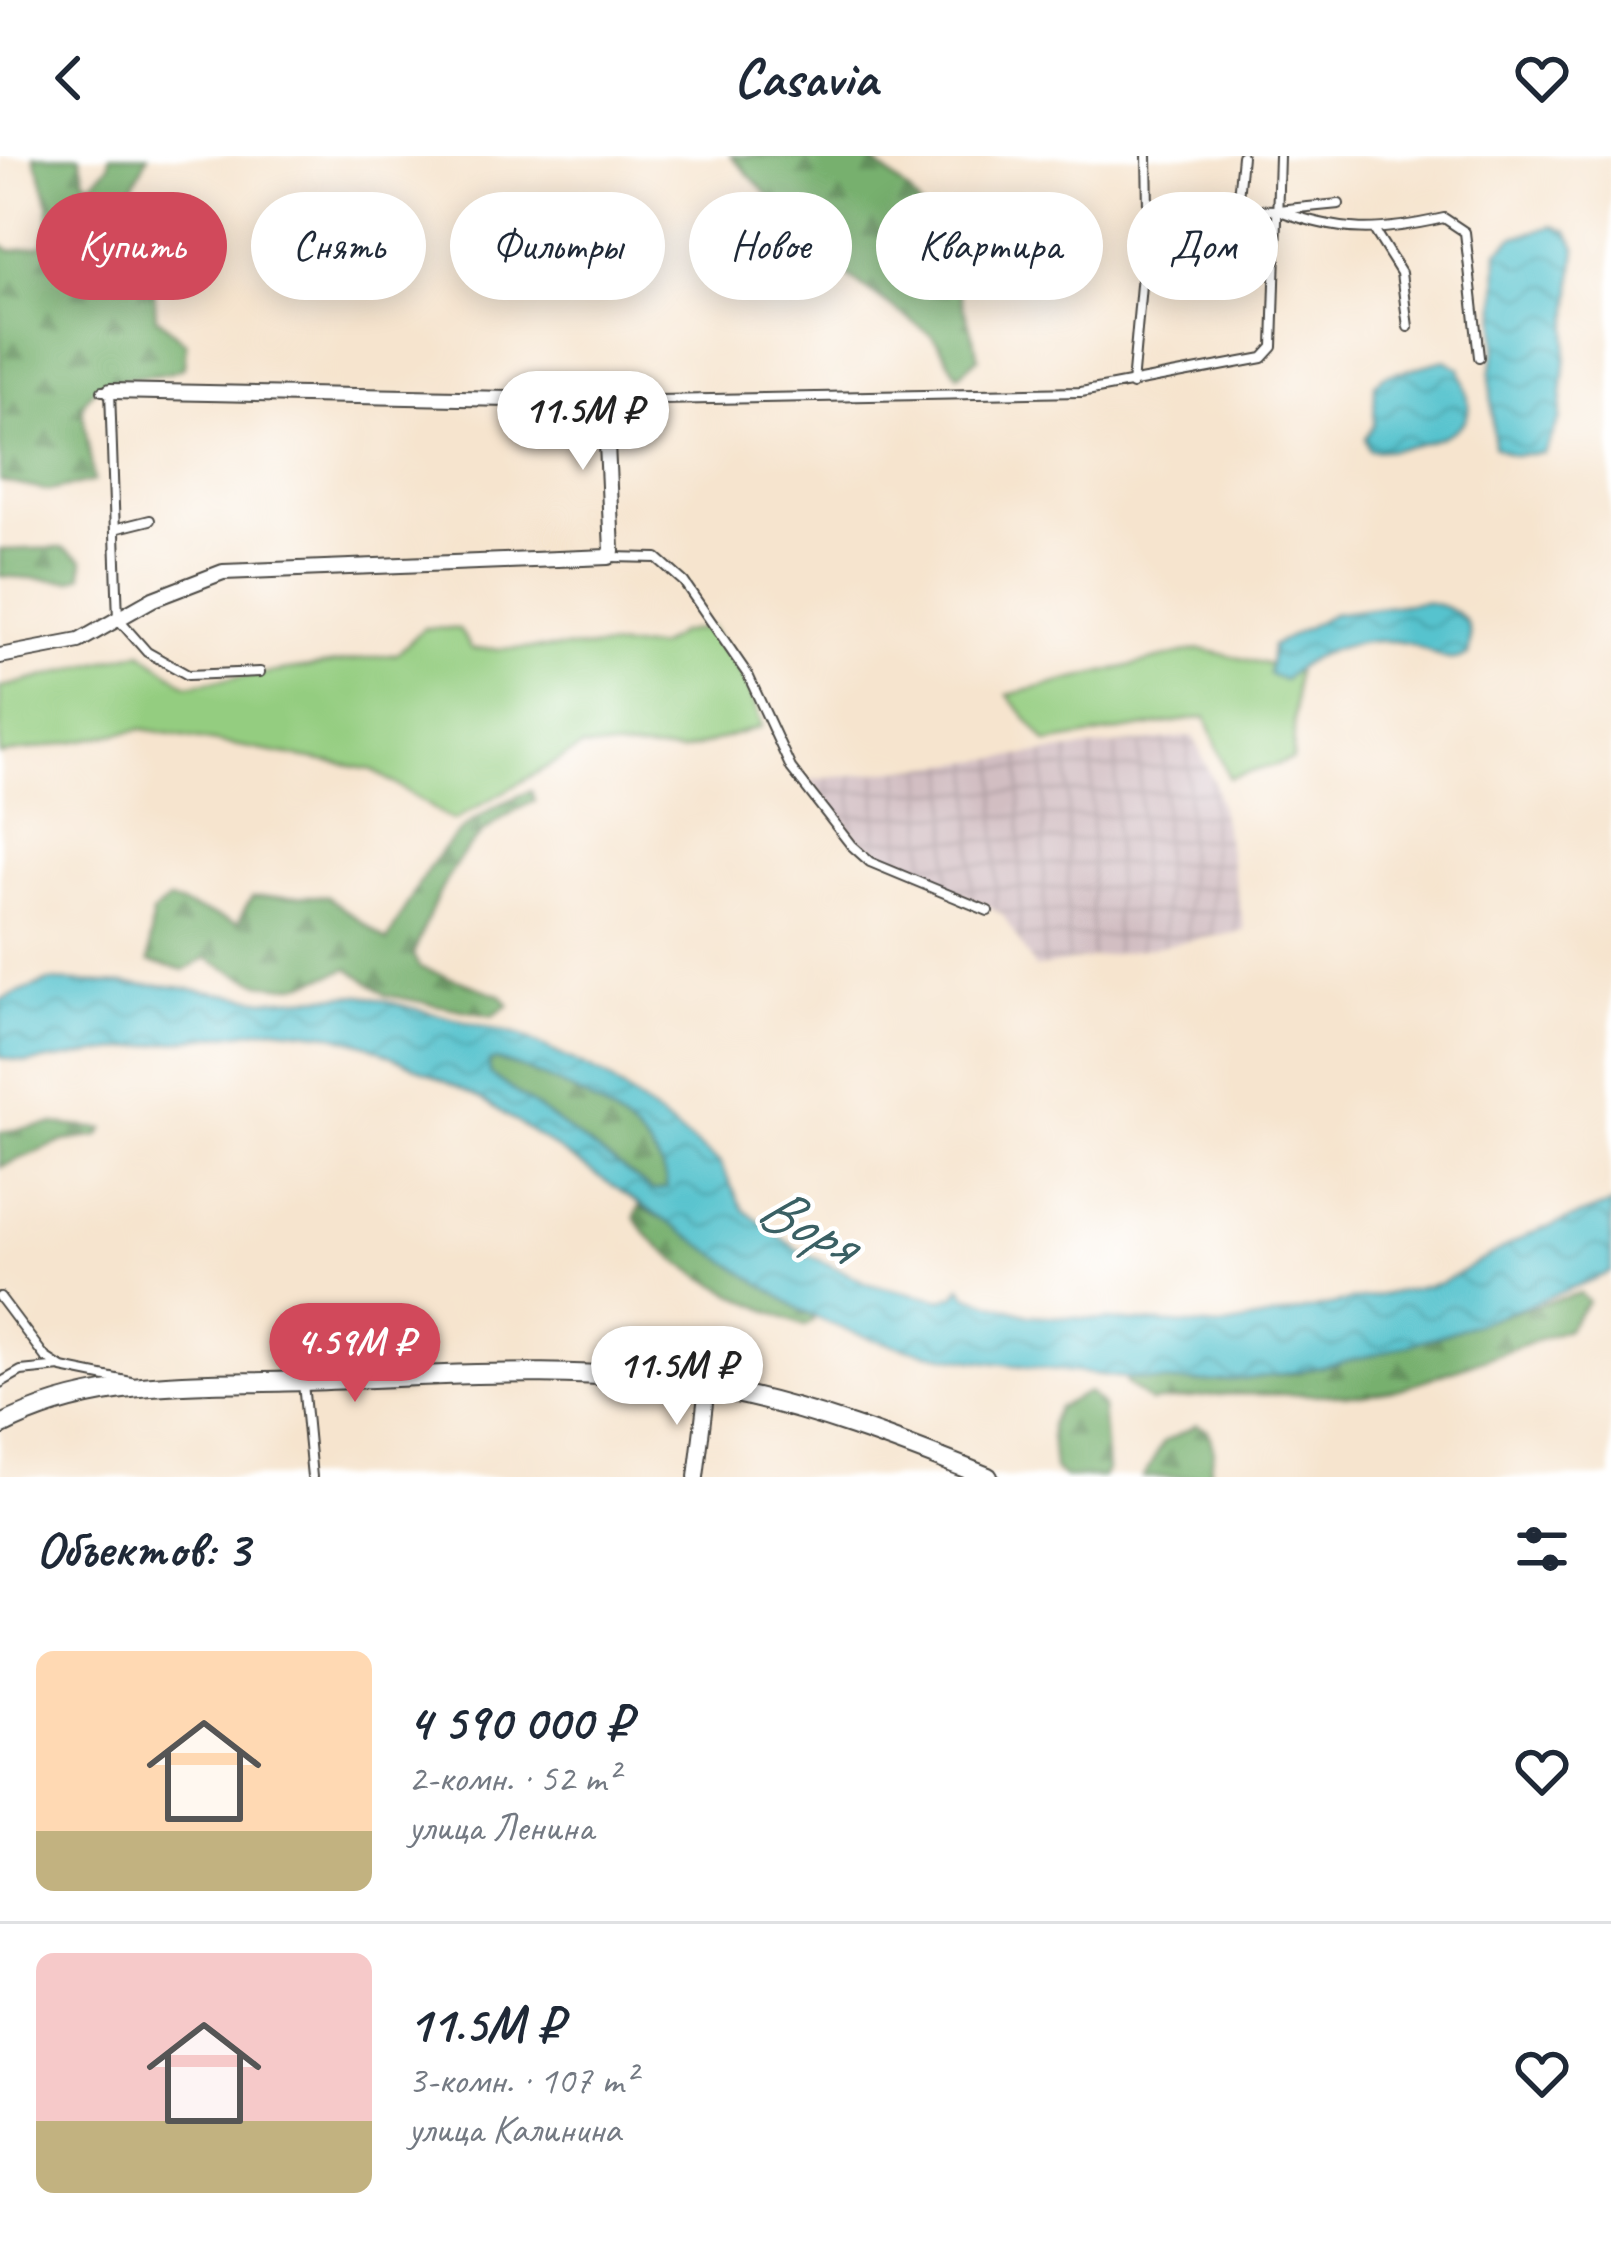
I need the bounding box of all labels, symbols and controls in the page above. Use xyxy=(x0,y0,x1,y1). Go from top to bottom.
text: Casavia xyxy=(734,44,877,112)
icon: back xyxy=(36,45,102,111)
icon: heart xyxy=(1509,45,1575,111)
chip: Купить xyxy=(36,192,227,300)
chip: Снять xyxy=(251,192,426,300)
chip: Фильтры xyxy=(450,192,665,300)
chip: Новое xyxy=(689,192,852,300)
chip: Квартира xyxy=(876,192,1103,300)
chip: Дом xyxy=(1127,192,1278,300)
pin: 11.5M ₽ xyxy=(472,371,694,473)
text: 11.5M ₽ xyxy=(524,385,642,434)
water label: Воря xyxy=(745,1166,878,1286)
pin: 4.59M ₽ xyxy=(244,1303,466,1405)
text: 4.59M ₽ xyxy=(296,1317,414,1366)
pin: 11.5M ₽ xyxy=(566,1326,788,1428)
text: 11.5M ₽ xyxy=(618,1340,736,1389)
icon: filters xyxy=(1509,1516,1575,1582)
text: Объектов: 3 xyxy=(36,1517,249,1581)
text: 4 590 000 ₽ xyxy=(408,1690,631,1754)
icon: home xyxy=(132,1699,276,1843)
icon: heart xyxy=(1509,1738,1575,1804)
text: 2-комн. · 52 m² xyxy=(408,1754,618,1803)
text: улица Ленина xyxy=(408,1803,593,1852)
text: 11.5M ₽ xyxy=(408,1992,562,2056)
icon: home xyxy=(132,2001,276,2145)
icon: heart xyxy=(1509,2040,1575,2106)
text: 3-комн. · 107 m² xyxy=(408,2056,636,2105)
text: улица Калинина xyxy=(408,2105,621,2154)

